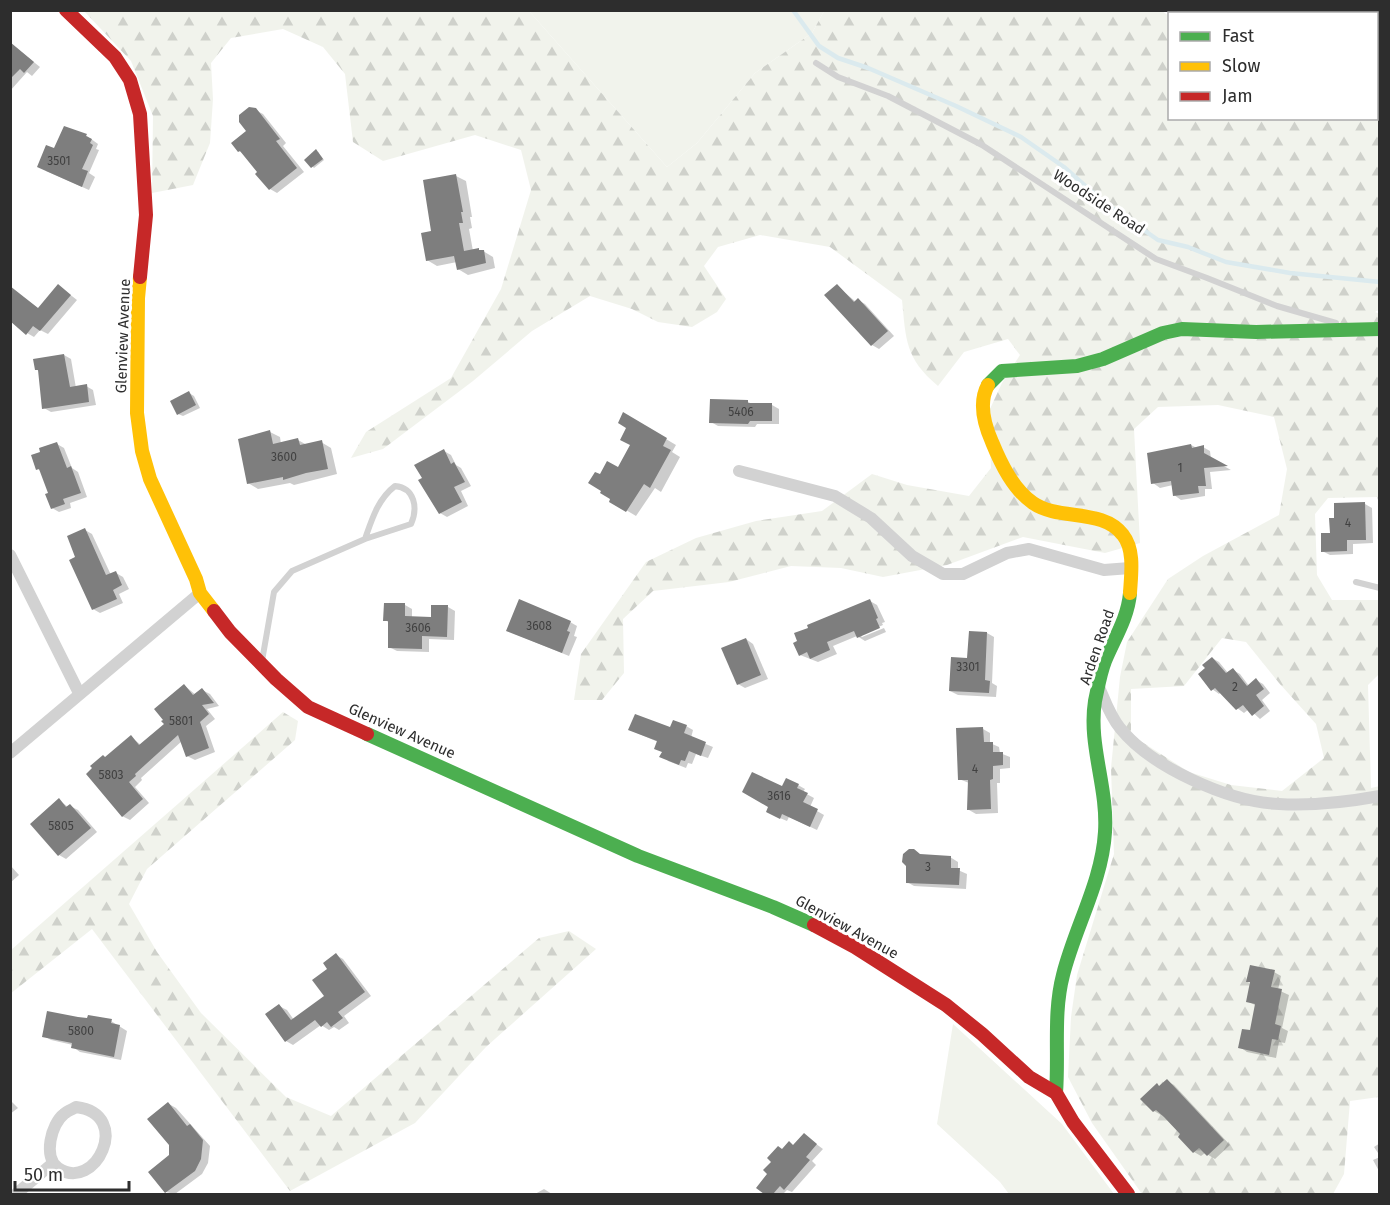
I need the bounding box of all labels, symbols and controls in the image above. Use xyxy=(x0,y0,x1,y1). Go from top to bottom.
legend xyxy=(1168,12,1378,120)
text: Fast xyxy=(1222,25,1255,47)
text: Slow xyxy=(1222,55,1261,77)
text: Jam xyxy=(1222,85,1253,107)
house number: 3501 xyxy=(47,154,71,168)
street label: Woodside Road xyxy=(1050,166,1148,238)
street label: Glenview Avenue xyxy=(112,278,134,394)
house number: 5406 xyxy=(728,405,754,419)
house number: 3600 xyxy=(271,450,297,464)
house number: 1 xyxy=(1177,461,1183,475)
house number: 4 xyxy=(1345,516,1352,530)
street label: Arden Road xyxy=(1076,607,1118,687)
house number: 3608 xyxy=(526,619,552,633)
house number: 3606 xyxy=(405,621,431,635)
house number: 3301 xyxy=(956,660,980,674)
house number: 2 xyxy=(1232,680,1238,694)
street label: Glenview Avenue xyxy=(346,699,458,763)
house number: 5801 xyxy=(169,714,193,728)
house number: 4 xyxy=(972,762,979,776)
house number: 5803 xyxy=(98,768,124,782)
house number: 3616 xyxy=(767,789,791,803)
house number: 5805 xyxy=(48,819,74,833)
house number: 3 xyxy=(925,860,931,874)
street label: Glenview Avenue xyxy=(792,891,902,963)
house number: 5800 xyxy=(68,1024,94,1038)
scale bar xyxy=(15,1154,129,1192)
text: 50 m xyxy=(24,1164,63,1186)

